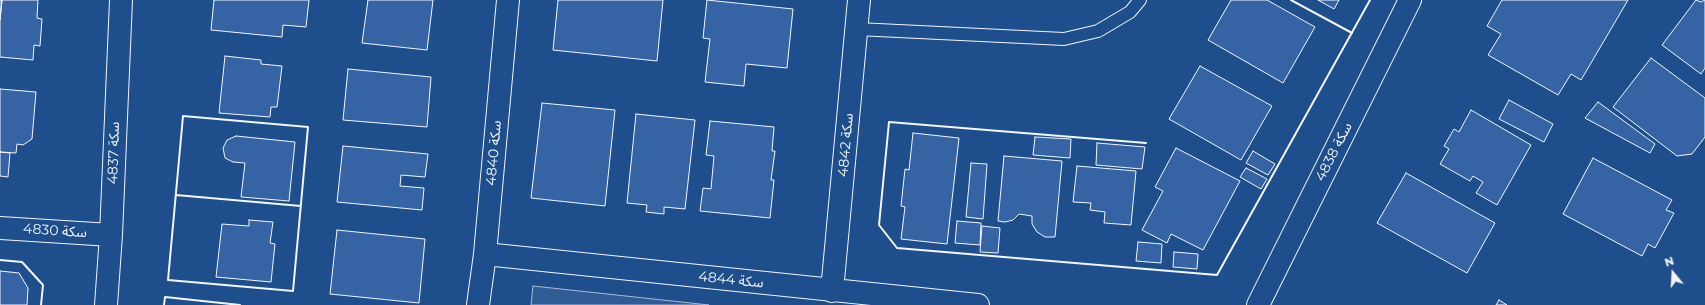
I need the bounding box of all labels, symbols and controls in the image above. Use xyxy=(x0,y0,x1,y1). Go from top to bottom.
street label: سكة 4842 xyxy=(835,112,857,178)
street label: سكة 4840 xyxy=(483,120,505,186)
street label: سكة 4838 xyxy=(1312,120,1356,184)
street label: سكة 4837 xyxy=(105,121,123,185)
street label: سكة 4830 xyxy=(22,220,88,242)
north arrow xyxy=(1653,253,1693,293)
text: N xyxy=(1663,254,1676,270)
street label: سكة 4844 xyxy=(698,268,764,292)

